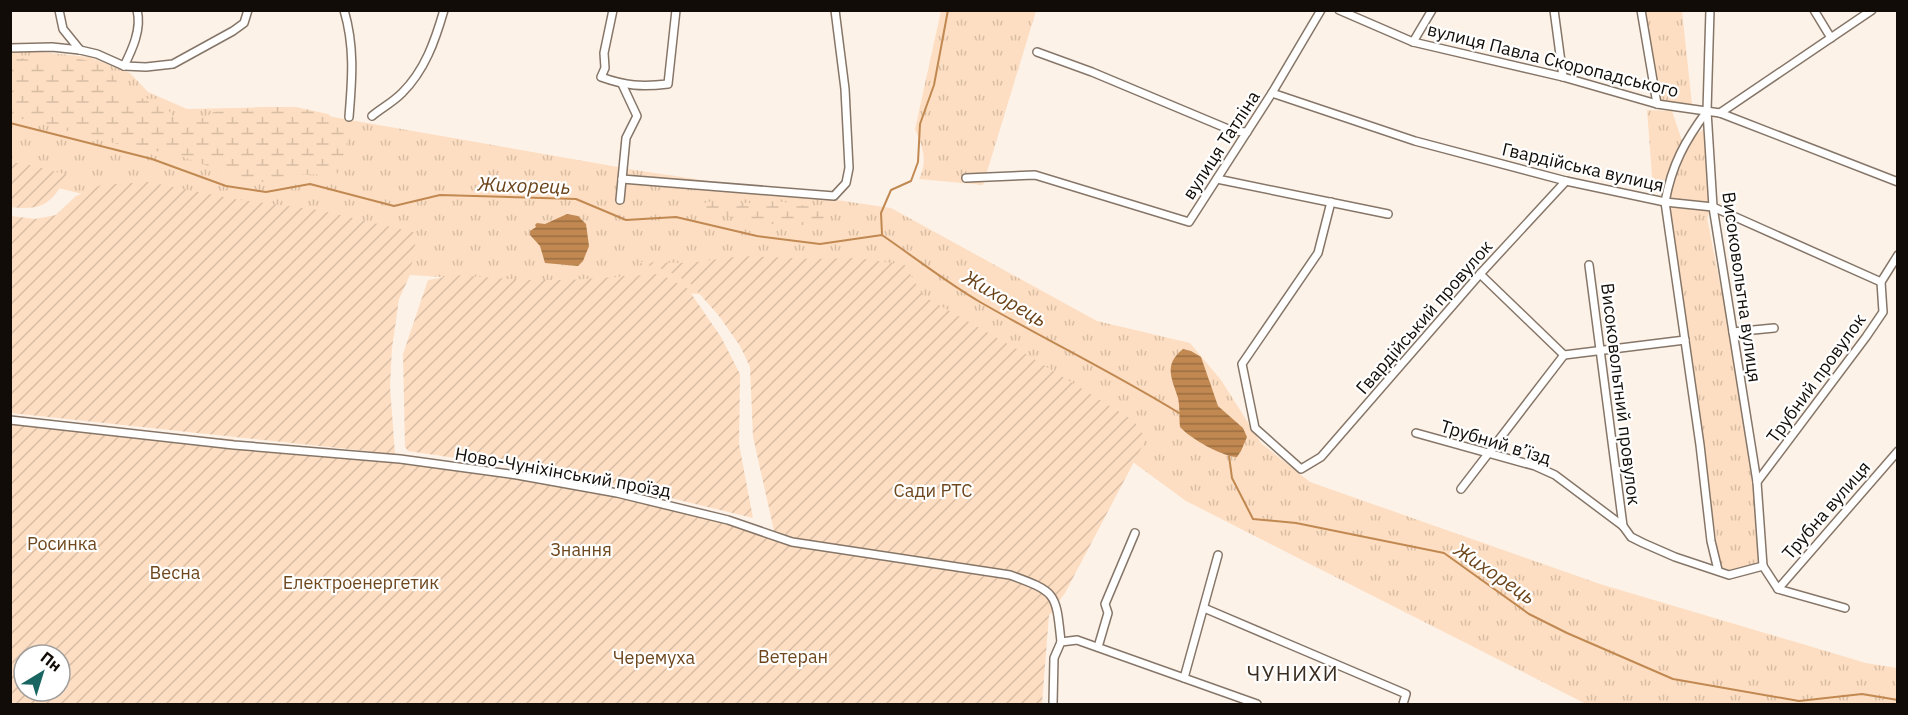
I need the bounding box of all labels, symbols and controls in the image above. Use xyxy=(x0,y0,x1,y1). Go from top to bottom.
street label: вулиця Павла Скоропадського xyxy=(1425,18,1681,102)
street label: вулиця Татліна xyxy=(1177,86,1265,204)
street label: Гвардійська вулиця xyxy=(1500,137,1666,197)
water label: Жихорець xyxy=(476,170,571,200)
street label: Високовольтна вулиця xyxy=(1717,190,1767,384)
street label: Гвардійський провулок xyxy=(1351,235,1497,399)
water label: Жихорець xyxy=(957,263,1052,333)
street label: Високовольтний провулок xyxy=(1596,282,1646,507)
street label: Трубний провулок xyxy=(1761,309,1871,447)
street label: Трубний в’їзд xyxy=(1438,414,1554,470)
street label: Ново-Чуніхінський проїзд xyxy=(453,442,673,502)
street label: Трубна вулиця xyxy=(1777,456,1875,564)
park label: Сади РТС xyxy=(894,479,972,502)
park label: Росинка xyxy=(27,532,97,555)
water label: Жихорець xyxy=(1448,535,1541,610)
park label: Знання xyxy=(550,538,612,561)
park label: Весна xyxy=(150,561,201,584)
park label: Електроенергетик xyxy=(283,571,439,594)
north arrow xyxy=(12,643,72,703)
park label: Ветеран xyxy=(758,645,828,668)
park label: Черемуха xyxy=(613,646,695,669)
text: Пн xyxy=(37,647,66,676)
district label: ЧУНИХИ xyxy=(1247,659,1339,687)

